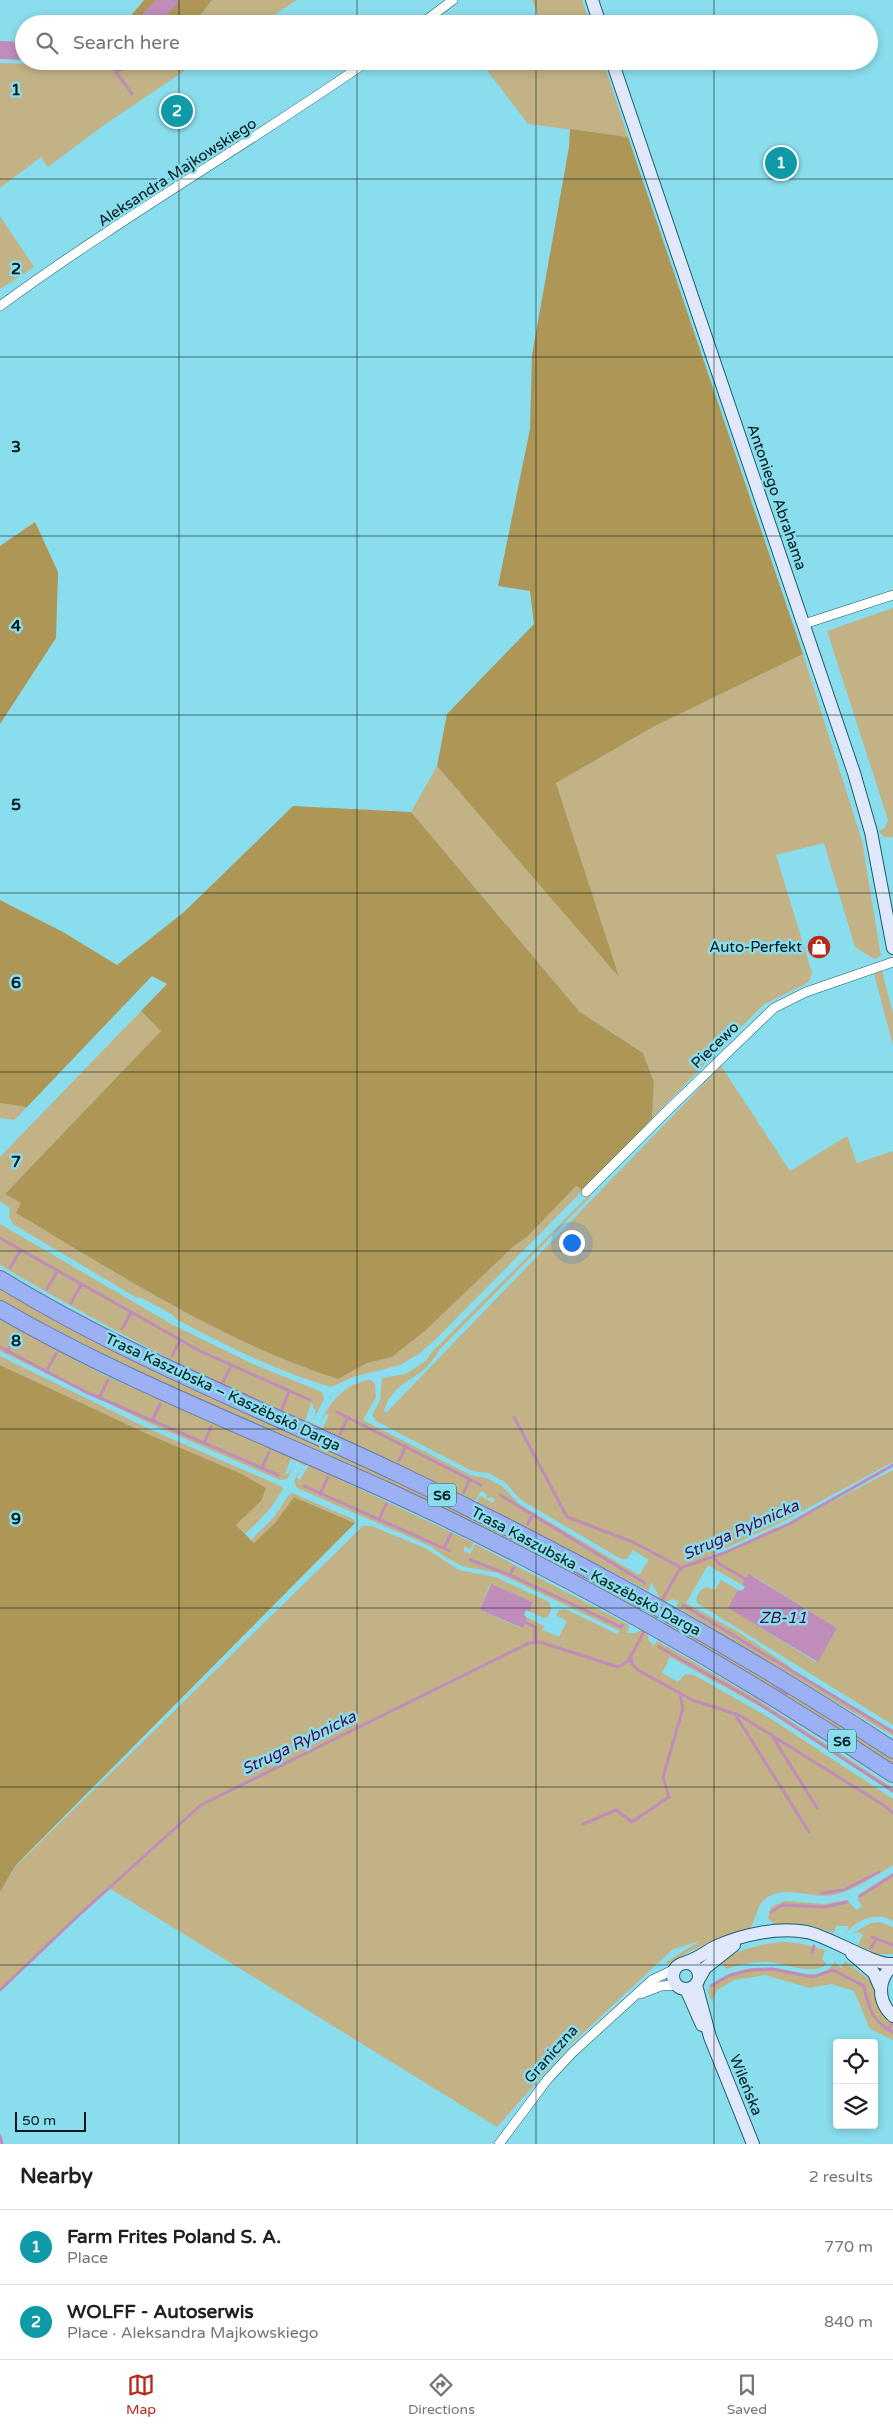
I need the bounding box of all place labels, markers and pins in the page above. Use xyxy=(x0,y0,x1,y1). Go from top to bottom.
pin: 2 xyxy=(161,92,193,130)
pin: 1 xyxy=(765,144,797,182)
shop icon: Auto-Perfekt xyxy=(806,934,832,960)
place label: Auto-Perfekt xyxy=(709,938,802,956)

